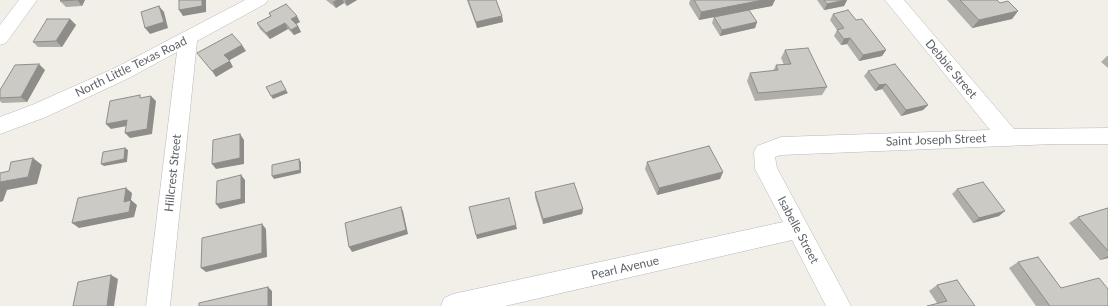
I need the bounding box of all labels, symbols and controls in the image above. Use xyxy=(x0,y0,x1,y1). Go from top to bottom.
street label: North Little Texas Road xyxy=(73,34,189,100)
street label: Debbie Street xyxy=(922,37,980,101)
street label: Saint Joseph Street xyxy=(886,131,986,149)
street label: Hillcrest Street xyxy=(162,133,184,213)
street label: Isabelle Street xyxy=(774,194,822,266)
street label: Pearl Avenue xyxy=(590,253,660,283)

